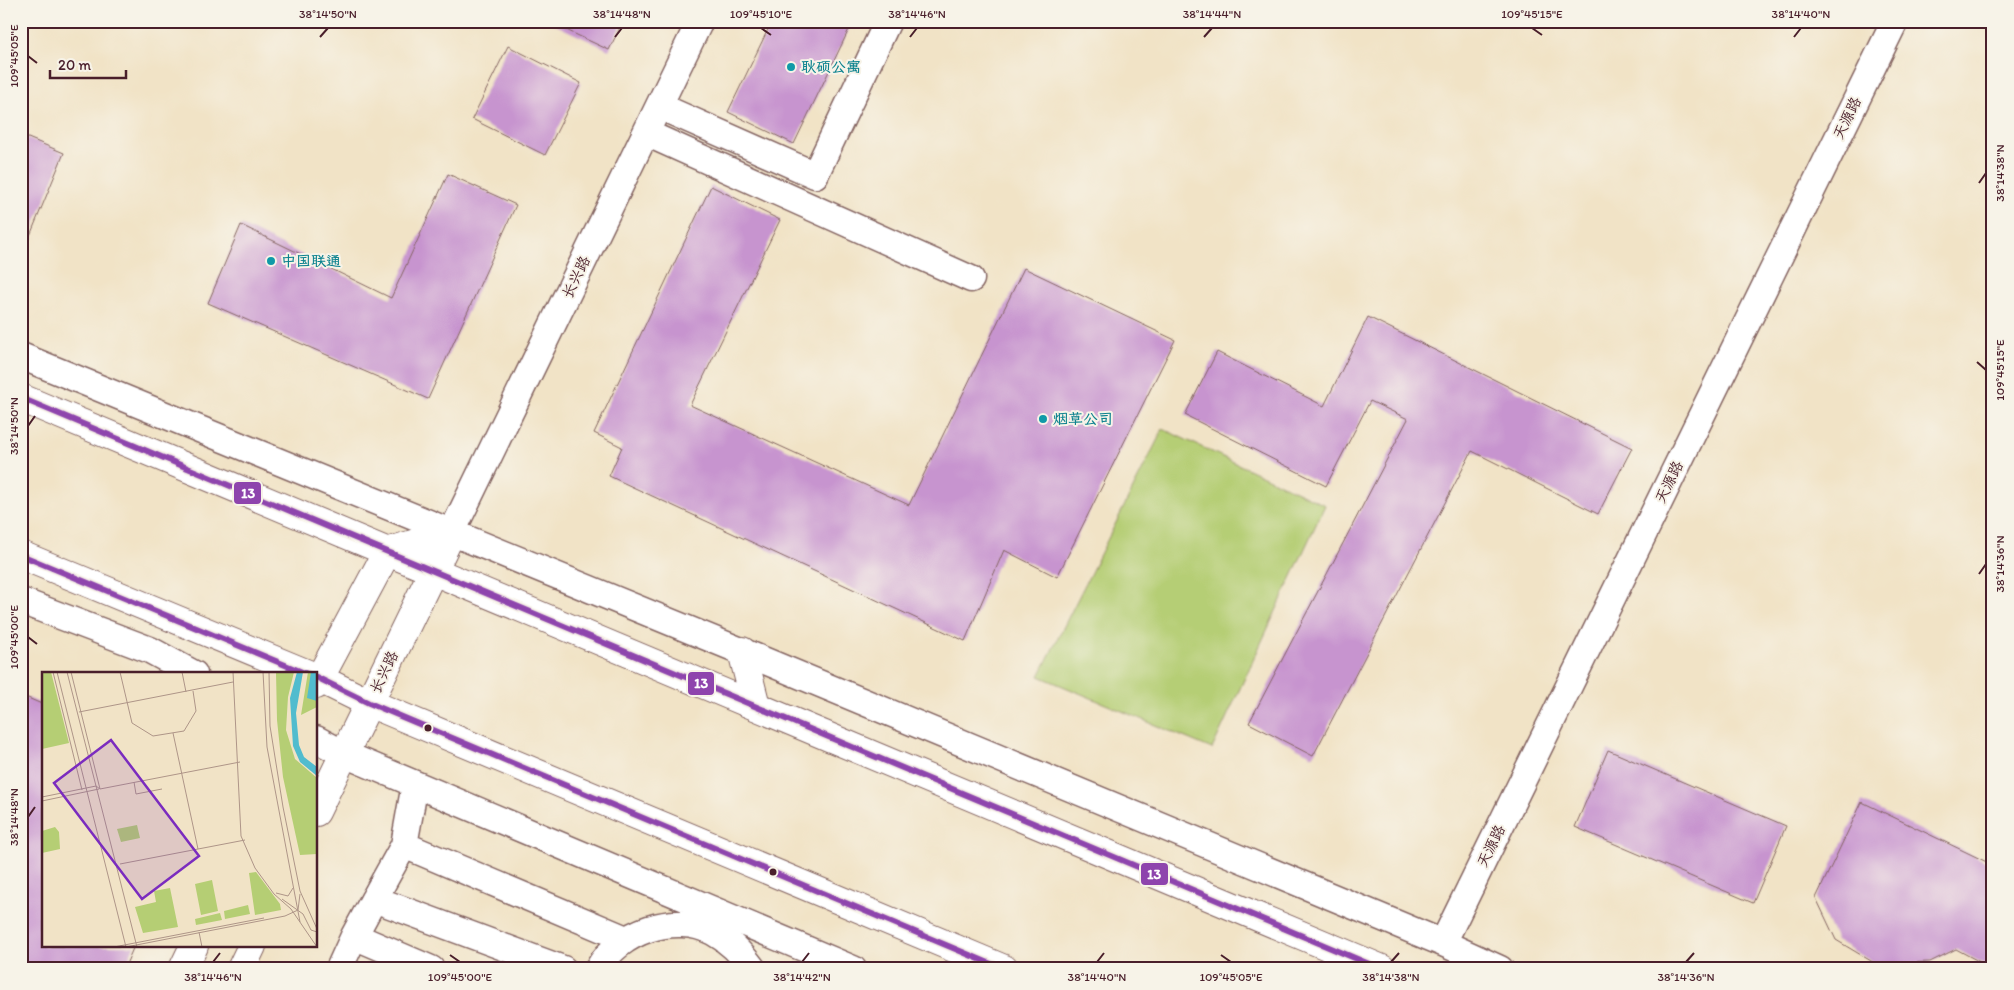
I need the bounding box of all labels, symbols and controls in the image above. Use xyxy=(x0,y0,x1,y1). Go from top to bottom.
text: 38°14'50"N xyxy=(299,7,357,21)
text: 38°14'48"N xyxy=(593,7,651,21)
text: 109°45'10"E xyxy=(730,7,793,21)
text: 38°14'46"N xyxy=(888,7,946,21)
text: 38°14'44"N xyxy=(1183,7,1241,21)
text: 109°45'15"E xyxy=(1501,7,1563,21)
text: 38°14'40"N xyxy=(1772,7,1830,21)
text: 109°45'05"E xyxy=(7,24,21,88)
scale bar xyxy=(50,48,126,80)
text: 20 m xyxy=(58,56,92,74)
place label: 耿硕公寓 xyxy=(801,58,861,76)
marker: 耿硕公寓 xyxy=(785,61,797,73)
street label: 天源路 xyxy=(1829,94,1865,142)
text: 38°14'38"N xyxy=(1993,144,2007,202)
place label: 中国联通 xyxy=(281,252,341,270)
street label: 长兴路 xyxy=(558,253,594,301)
marker: 中国联通 xyxy=(265,255,277,267)
text: 109°45'15"E xyxy=(1993,339,2007,401)
text: 38°14'50"N xyxy=(7,397,21,455)
place label: 烟草公司 xyxy=(1053,410,1113,428)
marker: 烟草公司 xyxy=(1037,413,1049,425)
street label: 天源路 xyxy=(1651,458,1687,506)
line badge: 13 xyxy=(233,481,262,505)
text: 13 xyxy=(241,485,255,502)
text: 38°14'36"N xyxy=(1993,535,2007,593)
text: 109°45'00"E xyxy=(7,604,21,669)
street label: 长兴路 xyxy=(366,648,402,696)
line badge: 13 xyxy=(687,671,715,696)
inset map xyxy=(42,672,318,948)
text: 13 xyxy=(694,675,708,692)
unlabelled marker xyxy=(423,723,433,733)
text: 38°14'48"N xyxy=(7,788,21,846)
street label: 天源路 xyxy=(1473,822,1509,870)
line badge: 13 xyxy=(1140,862,1169,886)
text: 13 xyxy=(1147,866,1161,883)
unlabelled marker xyxy=(768,867,778,877)
text: 38°14'46"N xyxy=(184,970,242,984)
text: 109°45'00"E xyxy=(428,970,493,984)
text: 38°14'42"N xyxy=(773,970,831,984)
text: 38°14'40"N xyxy=(1068,970,1126,984)
text: 109°45'05"E xyxy=(1199,970,1263,984)
text: 38°14'38"N xyxy=(1362,970,1420,984)
text: 38°14'36"N xyxy=(1657,970,1715,984)

